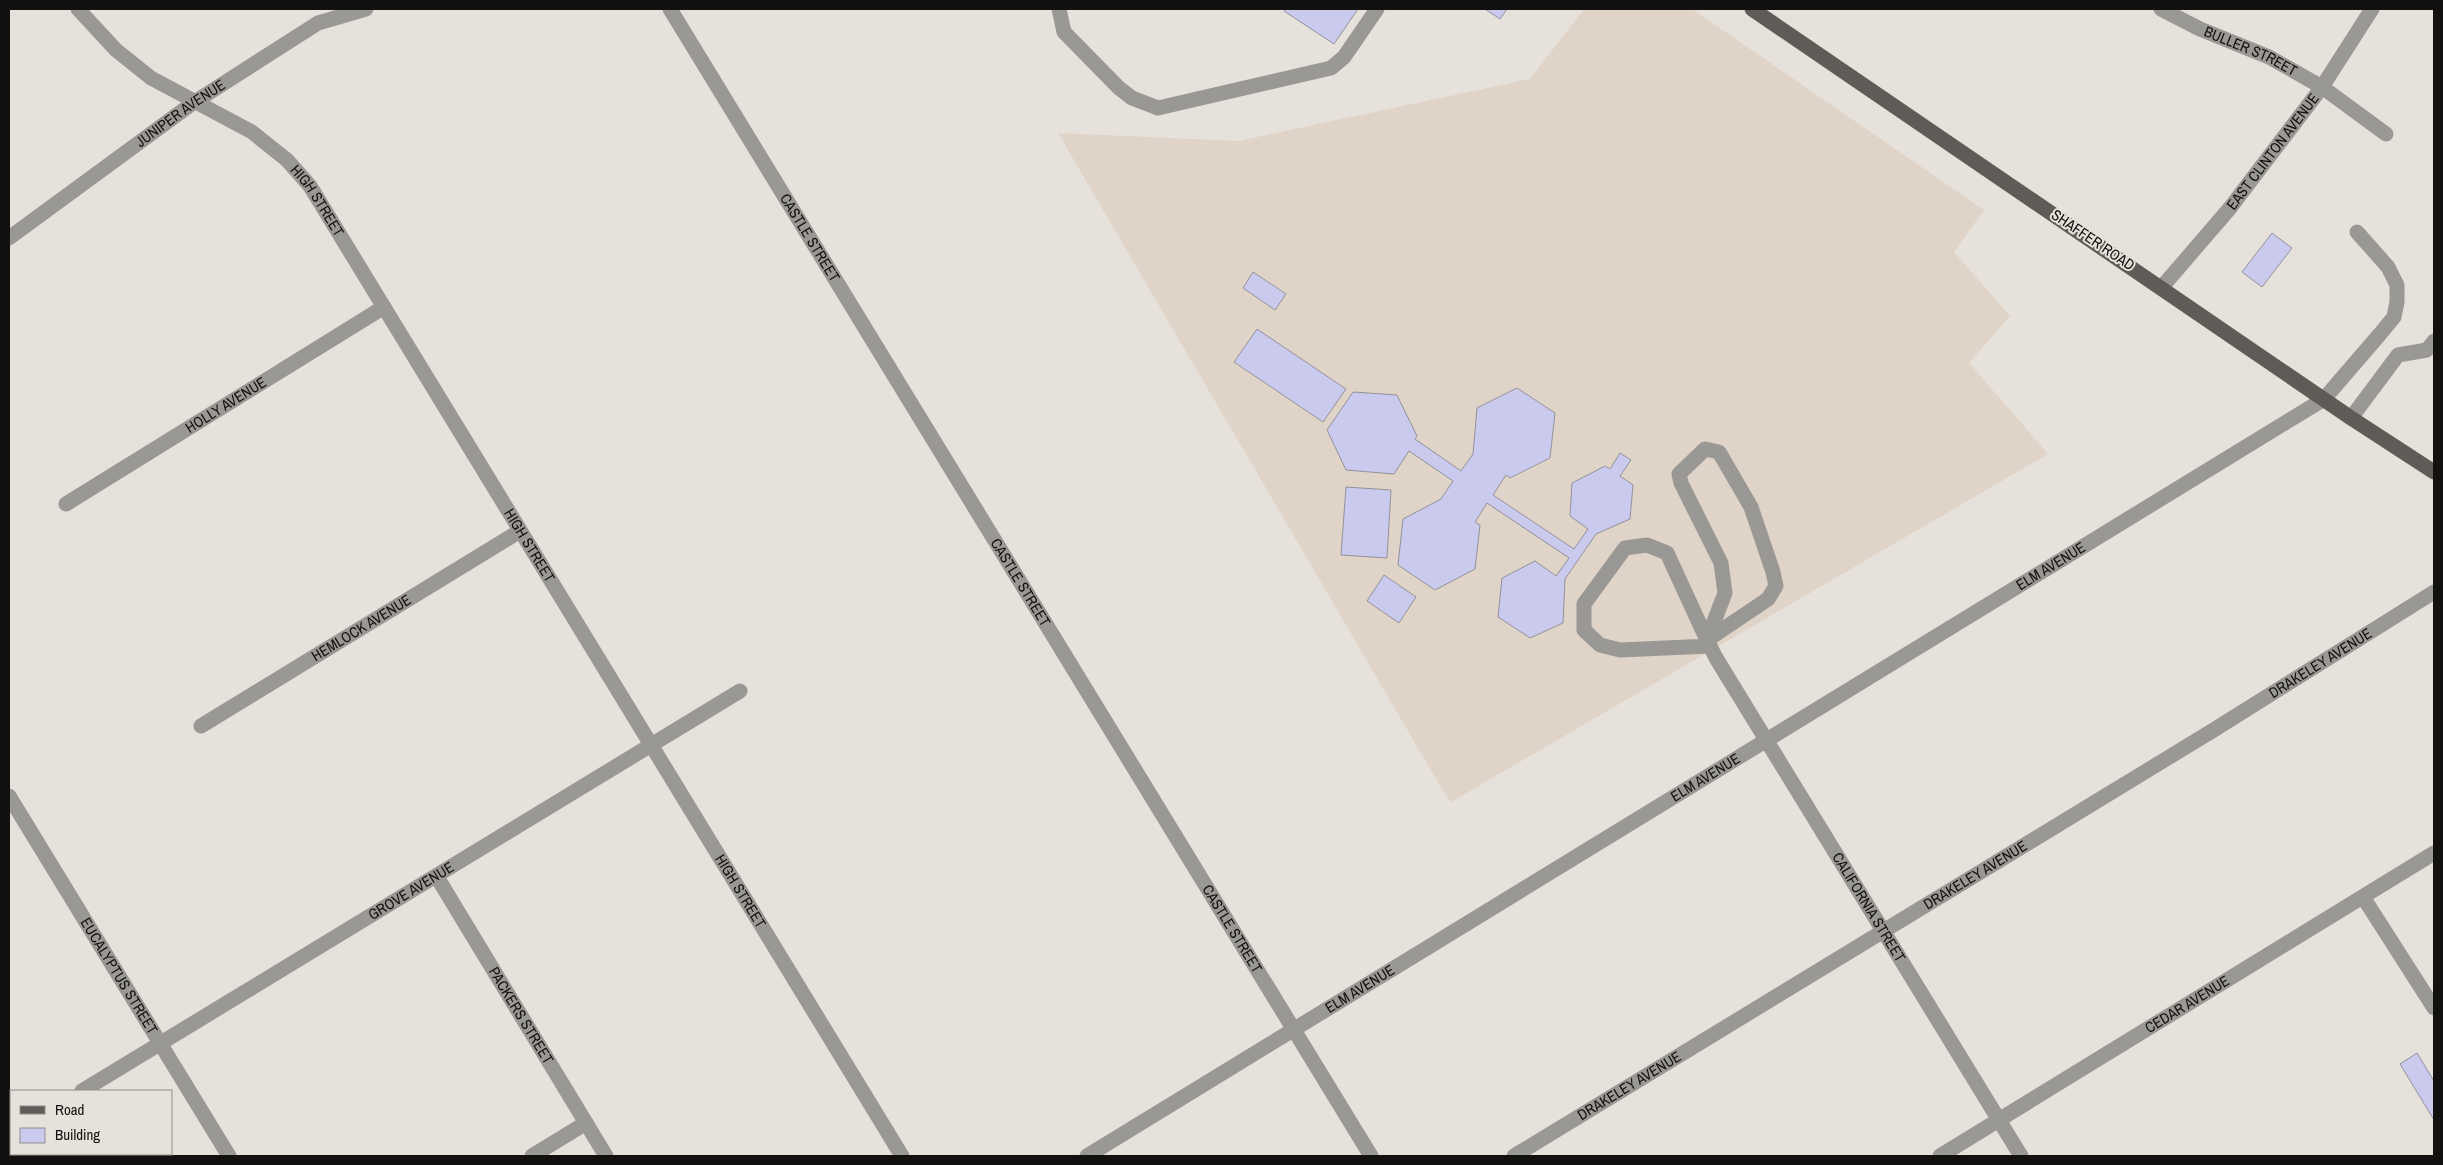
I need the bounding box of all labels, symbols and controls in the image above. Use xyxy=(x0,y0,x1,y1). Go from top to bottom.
street label: BULLER STREET xyxy=(2201,21,2302,81)
street label: JUNIPER AVENUE xyxy=(131,74,229,152)
street label: EAST CLINTON AVENUE xyxy=(2221,89,2324,214)
street label: HIGH STREET xyxy=(286,160,350,241)
street label: CASTLE STREET xyxy=(775,189,845,286)
street label: SHAFFER ROAD xyxy=(2047,204,2139,275)
street label: HOLLY AVENUE xyxy=(181,371,270,438)
street label: HIGH STREET xyxy=(499,504,561,586)
street label: CASTLE STREET xyxy=(986,534,1056,631)
street label: ELM AVENUE xyxy=(2012,536,2089,595)
street label: HEMLOCK AVENUE xyxy=(307,589,415,666)
street label: DRAKELEY AVENUE xyxy=(2264,623,2376,703)
street label: ELM AVENUE xyxy=(1666,748,1744,806)
street label: DRAKELEY AVENUE xyxy=(1919,835,2031,914)
street label: CALIFORNIA STREET xyxy=(1827,848,1911,966)
street label: HIGH STREET xyxy=(710,850,772,932)
street label: GROVE AVENUE xyxy=(364,856,458,925)
street label: CASTLE STREET xyxy=(1198,880,1268,977)
street label: EUCALYPTUS STREET xyxy=(76,913,163,1039)
street label: ELM AVENUE xyxy=(1321,959,1398,1018)
street label: PACKERS STREET xyxy=(484,963,559,1068)
street label: CEDAR AVENUE xyxy=(2141,970,2233,1038)
street label: DRAKELEY AVENUE xyxy=(1573,1046,1685,1125)
legend xyxy=(10,1090,172,1155)
text: Road xyxy=(55,1099,84,1120)
text: Building xyxy=(55,1124,100,1145)

